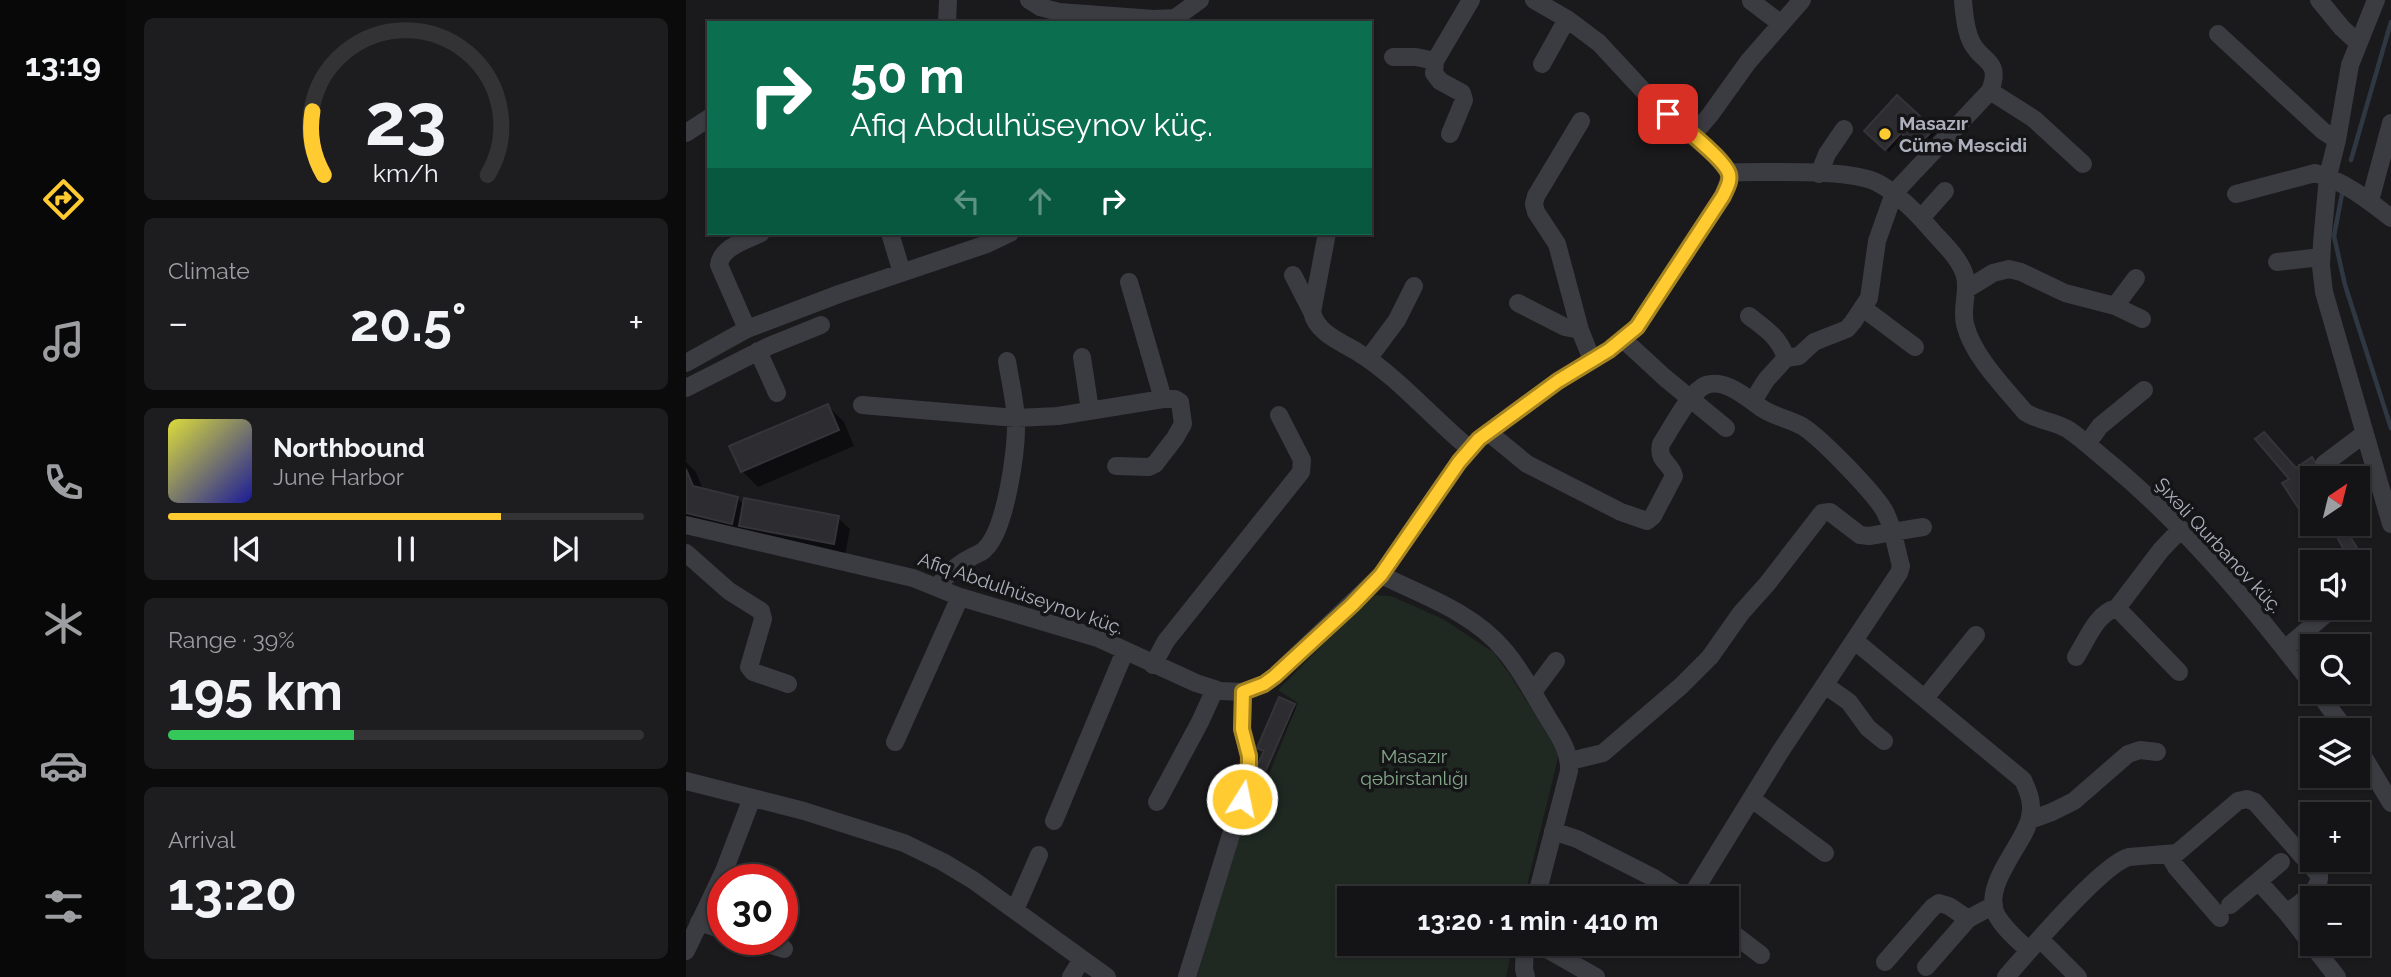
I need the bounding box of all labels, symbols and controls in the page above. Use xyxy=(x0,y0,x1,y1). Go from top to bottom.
text: 13:19 xyxy=(25,46,101,83)
text: 50 m xyxy=(850,47,965,104)
icon: right xyxy=(735,49,826,140)
text: 23 xyxy=(365,77,447,162)
pin xyxy=(1638,84,1698,144)
icon: arrive xyxy=(1649,95,1687,133)
text: Afiq Abdulhüseynov küç. xyxy=(850,106,1213,143)
place label: Masazır Cümə Məscidi xyxy=(1899,112,2027,156)
marker: Masazır Cümə Məscidi xyxy=(1877,126,1893,142)
text: km/h xyxy=(373,158,439,188)
icon: directions xyxy=(39,175,88,224)
icon: left xyxy=(948,182,986,220)
icon: ahead xyxy=(1021,182,1059,220)
icon: right xyxy=(1094,182,1132,220)
text: Climate xyxy=(168,257,250,284)
text: 20.5° xyxy=(350,292,467,353)
text: − xyxy=(168,300,188,345)
text: + xyxy=(628,300,644,345)
icon: music xyxy=(39,317,88,366)
text: Northbound xyxy=(273,433,425,463)
icon: phone xyxy=(39,458,88,507)
text: June Harbor xyxy=(273,463,404,490)
north arrow xyxy=(2300,466,2370,536)
map controls xyxy=(2300,466,2370,956)
street label: Şıxəli Qurbanov küç. xyxy=(2151,473,2287,617)
icon: previous xyxy=(228,530,266,568)
icon: pause xyxy=(387,530,425,568)
icon: next xyxy=(546,530,584,568)
street label: Afiq Abdulhüseynov küç. xyxy=(916,548,1126,638)
button: sound xyxy=(2300,550,2370,620)
icon: climate xyxy=(39,599,88,648)
text: Range · 39% xyxy=(168,626,295,653)
button: search xyxy=(2300,634,2370,704)
text: 195 km xyxy=(168,661,343,722)
button: layers xyxy=(2300,718,2370,788)
icon: car xyxy=(39,741,88,790)
park label: Masazır qəbirstanlığı xyxy=(1360,745,1468,789)
position arrow xyxy=(1205,762,1279,836)
button: + xyxy=(2300,802,2370,872)
text: Arrival xyxy=(168,826,235,853)
text: 13:20 xyxy=(168,861,297,922)
speed limit sign: 30 xyxy=(707,864,798,955)
icon: filters xyxy=(39,882,88,931)
button: − xyxy=(2300,886,2370,956)
text: 13:20 · 1 min · 410 m xyxy=(1418,906,1658,936)

